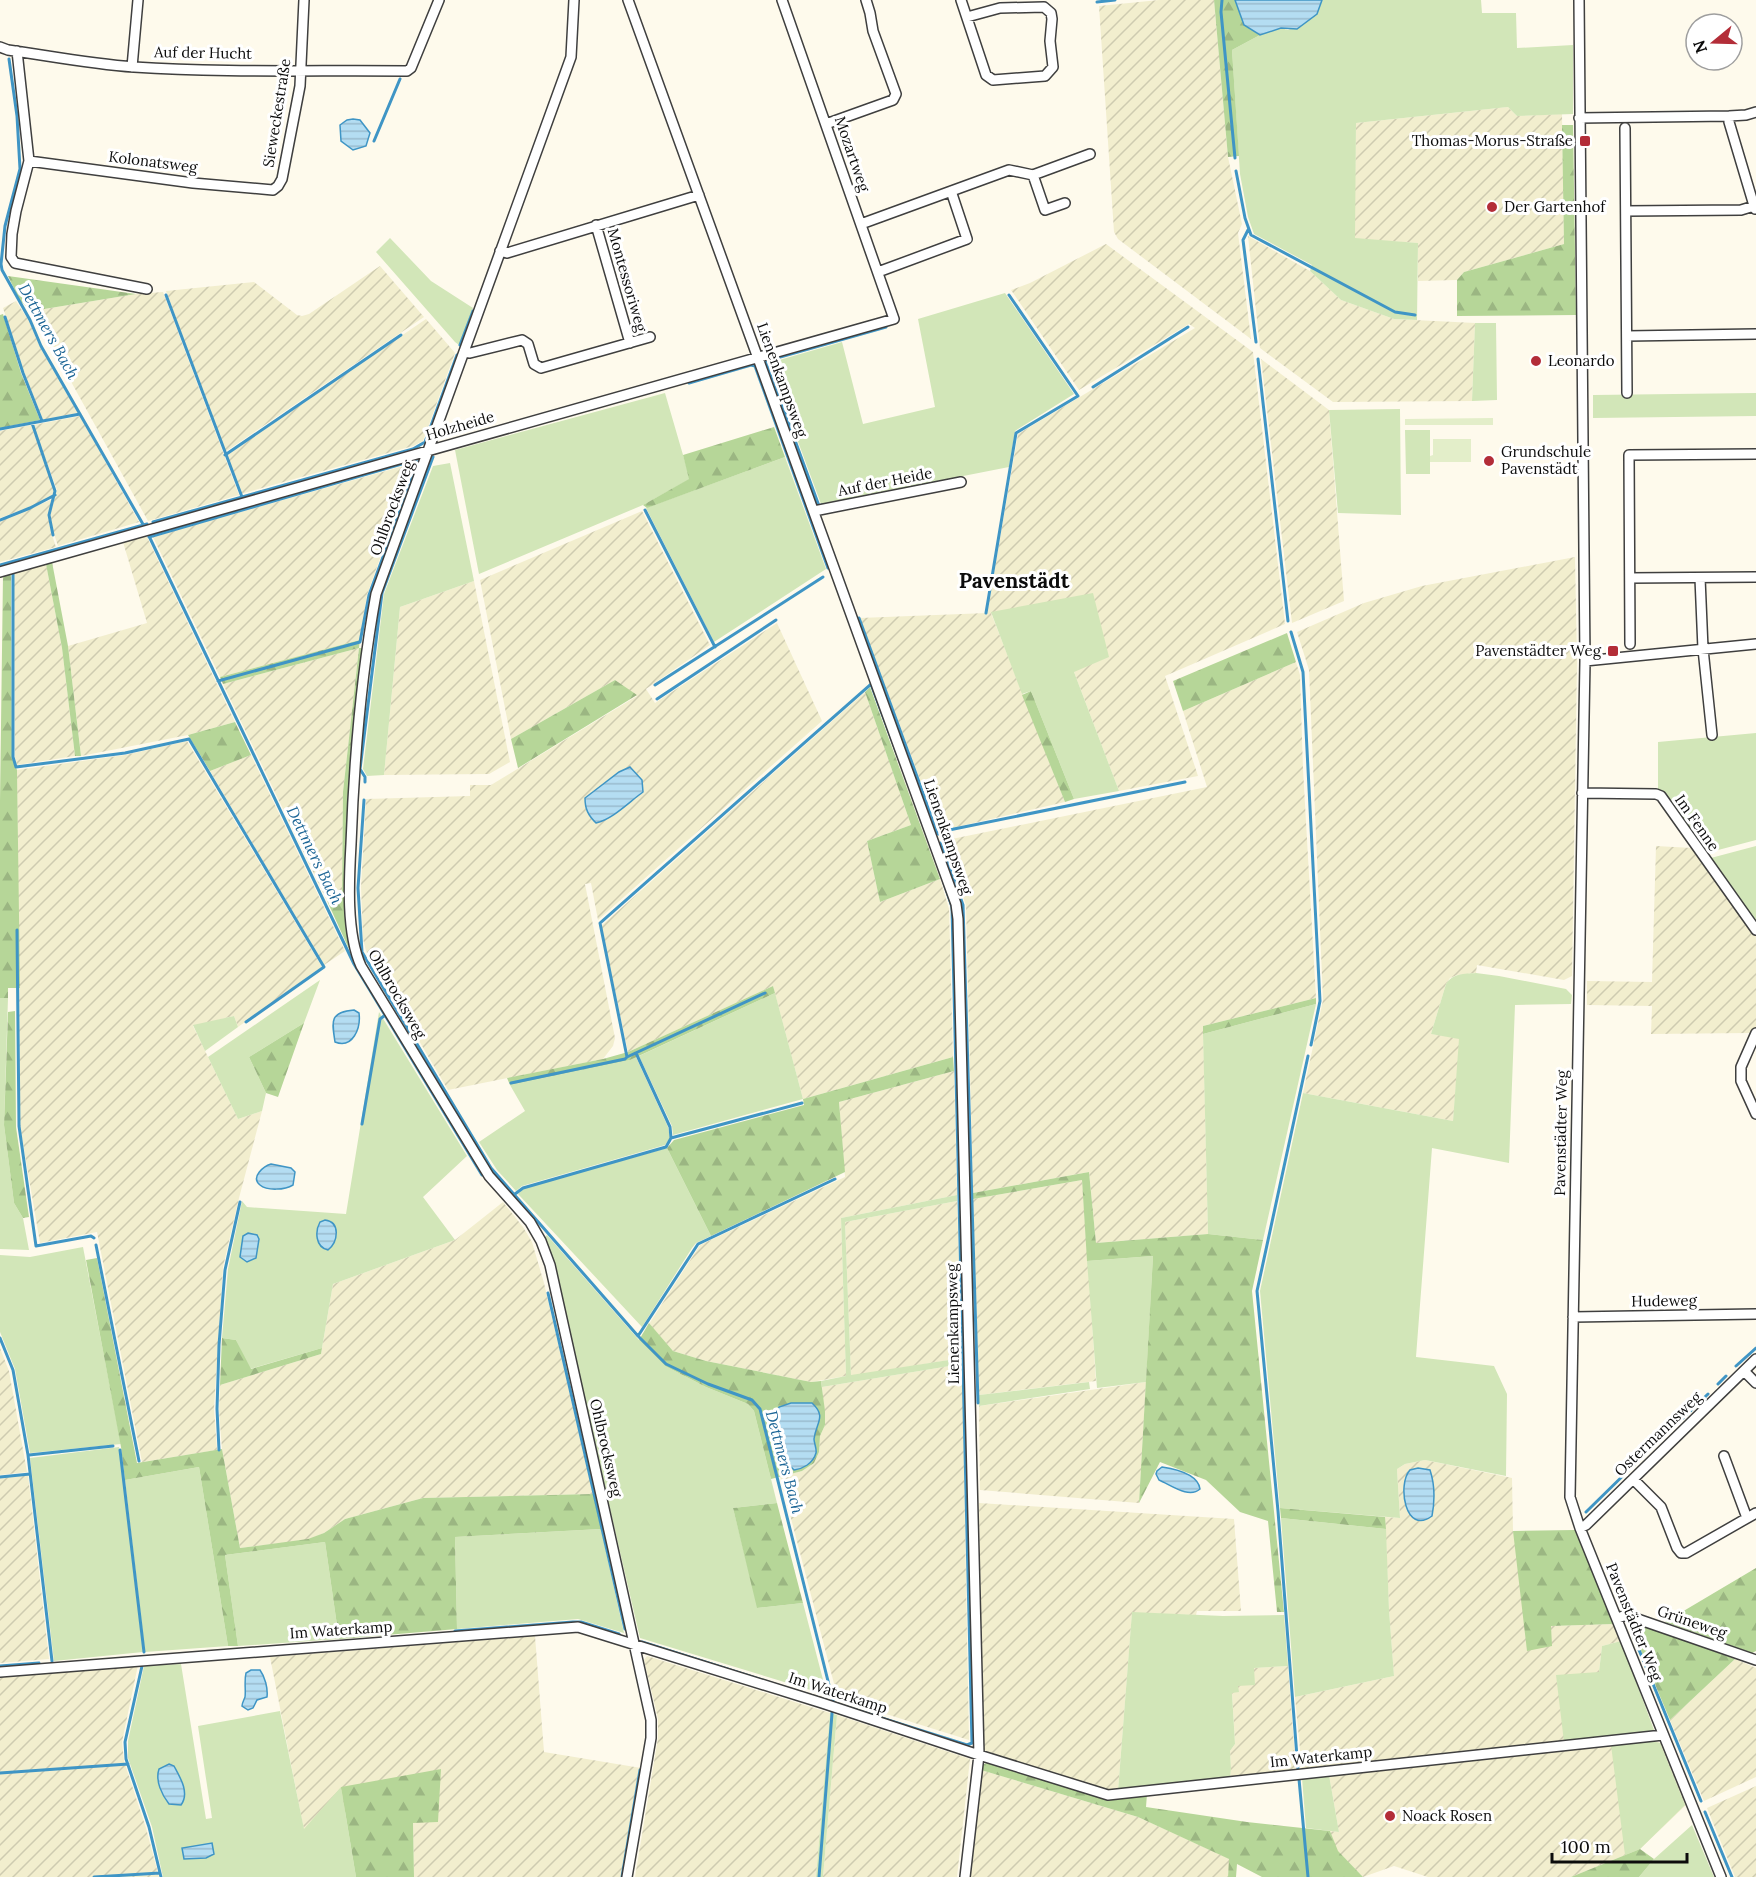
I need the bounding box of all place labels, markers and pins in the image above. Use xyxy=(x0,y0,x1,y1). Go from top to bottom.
place label: Thomas-Morus-Straße xyxy=(1412,131,1573,150)
marker: Thomas-Morus-Straße xyxy=(1578,134,1592,148)
place label: Der Gartenhof xyxy=(1504,197,1606,216)
marker: Der Gartenhof xyxy=(1485,200,1499,214)
place label: Leonardo xyxy=(1548,351,1615,370)
marker: Leonardo xyxy=(1529,354,1543,368)
place label: Grundschule Pavenstädt xyxy=(1501,442,1591,478)
marker: Grundschule Pavenstädt xyxy=(1482,454,1496,468)
place label: Pavenstädter Weg xyxy=(1475,641,1602,660)
marker: Pavenstädter Weg xyxy=(1606,644,1620,658)
place label: Noack Rosen xyxy=(1402,1806,1492,1825)
marker: Noack Rosen xyxy=(1383,1809,1397,1823)

